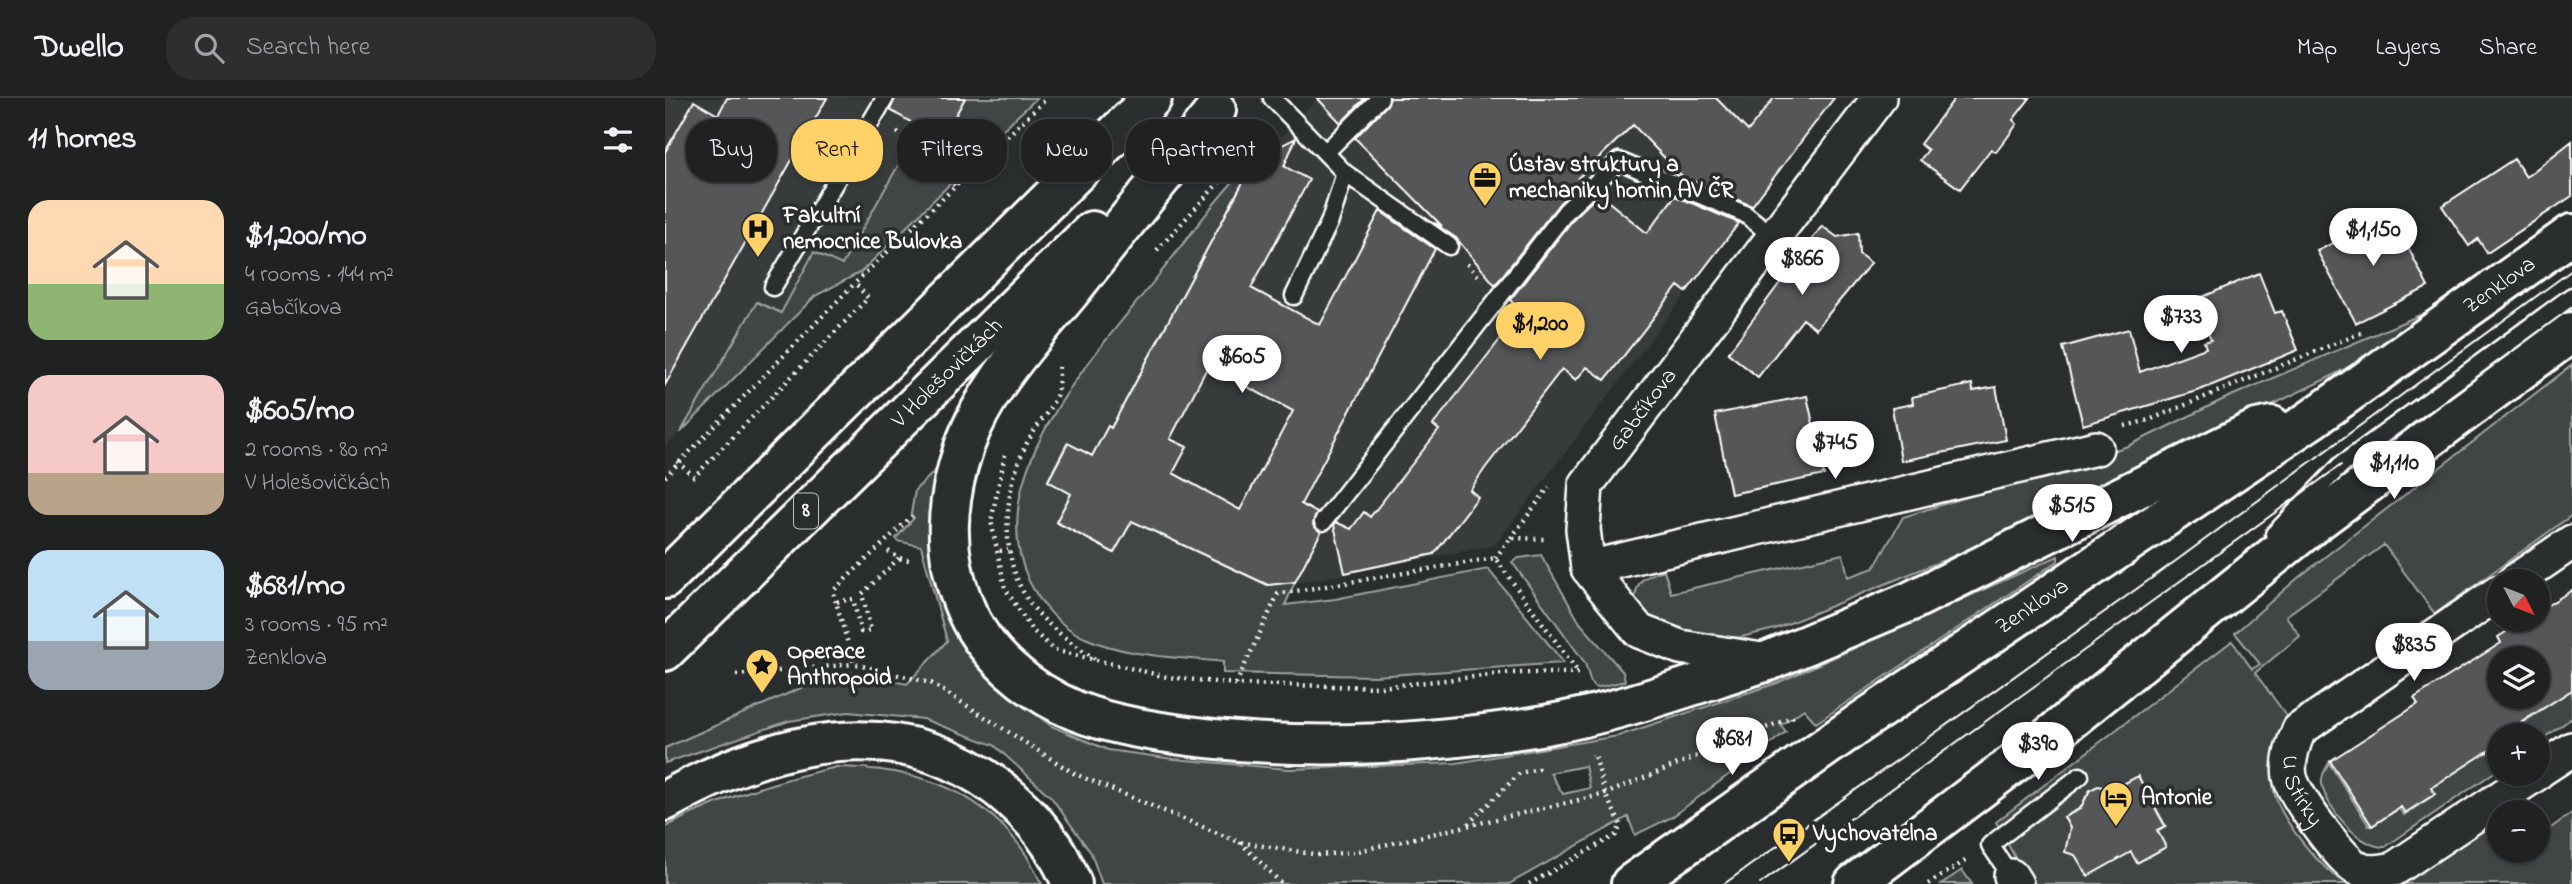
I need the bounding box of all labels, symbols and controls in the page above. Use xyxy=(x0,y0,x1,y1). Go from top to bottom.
search box xyxy=(166,17,656,80)
text: Dwello xyxy=(35,24,124,72)
icon: search xyxy=(190,29,228,67)
text: Search here xyxy=(246,29,370,67)
text: Map xyxy=(2297,31,2337,66)
text: Layers xyxy=(2375,31,2441,66)
text: Share xyxy=(2479,31,2537,66)
text: 11 homes xyxy=(28,118,136,162)
chip: Buy xyxy=(686,119,777,182)
chip: Rent xyxy=(791,119,883,182)
chip: Filters xyxy=(897,119,1007,182)
chip: New xyxy=(1021,119,1112,182)
chip: Apartment xyxy=(1126,119,1280,182)
icon: filters xyxy=(599,121,637,159)
place label: Ústav struktury a mechaniky hornin AV ČR xyxy=(1509,149,1735,210)
office icon: Ústav struktury a mechaniky hornin AV ČR xyxy=(1466,159,1504,208)
place label: Fakultní nemocnice Bulovka xyxy=(782,200,962,259)
pin: $1,150 xyxy=(2316,208,2430,268)
hospital icon: Fakultní nemocnice Bulovka xyxy=(739,210,777,259)
text: $1,150 xyxy=(2345,214,2401,247)
text: $1,200/mo xyxy=(245,215,367,259)
icon: home xyxy=(84,228,168,312)
pin: $866 xyxy=(1761,238,1843,297)
text: $866 xyxy=(1781,243,1823,276)
street label: Zenklova xyxy=(2457,248,2543,323)
text: 4 rooms · 144 m² xyxy=(245,259,394,292)
text: Gabčíkova xyxy=(245,292,342,325)
pin: $733 xyxy=(2140,296,2222,355)
text: $733 xyxy=(2160,301,2202,334)
pin: $1,200 xyxy=(1483,302,1597,362)
text: $1,200 xyxy=(1512,308,1568,341)
street label: V Holešovičkách xyxy=(883,311,1011,437)
pin: $605 xyxy=(1201,336,1283,395)
text: $605 xyxy=(1218,341,1266,374)
street label: Gabčíkova xyxy=(1601,361,1685,458)
text: $605/mo xyxy=(245,390,355,434)
icon: home xyxy=(84,403,168,487)
pin: $745 xyxy=(1794,422,1876,481)
text: $745 xyxy=(1812,427,1858,460)
text: 2 rooms · 80 m² xyxy=(245,434,388,467)
pin: $1,110 xyxy=(2337,442,2451,501)
text: $1,110 xyxy=(2369,447,2419,480)
text: V Holešovičkách xyxy=(245,467,390,500)
pin: $515 xyxy=(2031,484,2113,544)
text: $515 xyxy=(2048,490,2096,523)
road number: 8 xyxy=(794,494,818,528)
text: $681/mo xyxy=(245,565,345,609)
north arrow xyxy=(2487,569,2550,632)
map controls xyxy=(2487,569,2550,863)
street label: Zenklova xyxy=(1989,570,2076,643)
icon: home xyxy=(84,578,168,662)
text: 3 rooms · 95 m² xyxy=(245,609,388,642)
pin: $835 xyxy=(2373,624,2455,683)
text: $835 xyxy=(2391,629,2437,662)
place label: Operace Anthropoid xyxy=(787,636,892,695)
text: Zenklova xyxy=(245,642,327,675)
place icon: Operace Anthropoid xyxy=(743,646,781,695)
button: layers xyxy=(2487,646,2550,709)
pin: $681 xyxy=(1691,718,1773,777)
pin: $390 xyxy=(1997,722,2079,782)
text: $681 xyxy=(1712,723,1752,756)
button: + xyxy=(2487,723,2550,786)
text: $390 xyxy=(2018,728,2058,761)
street label: U Stírky xyxy=(2272,753,2331,835)
hotel icon: Antonie xyxy=(2097,779,2135,828)
place label: Antonie xyxy=(2141,782,2213,815)
button: − xyxy=(2487,800,2550,863)
bus stop icon: Vychovatelna xyxy=(1770,815,1808,864)
place label: Vychovatelna xyxy=(1812,818,1937,853)

